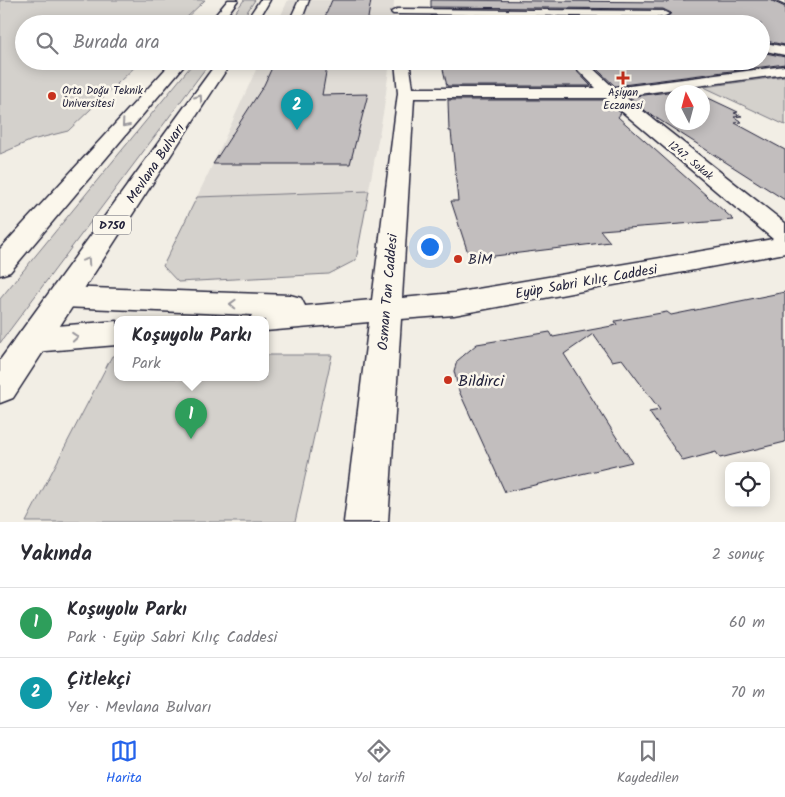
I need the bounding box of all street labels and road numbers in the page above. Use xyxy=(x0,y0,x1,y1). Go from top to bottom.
street label: Mevlana Bulvarı xyxy=(121,119,191,208)
street label: 1247. Sokak xyxy=(664,137,718,185)
road number: D750 xyxy=(93,216,131,234)
street label: Osman Tan Caddesi xyxy=(372,232,404,351)
street label: Eyüp Sabri Kılıç Caddesi xyxy=(513,259,660,305)

